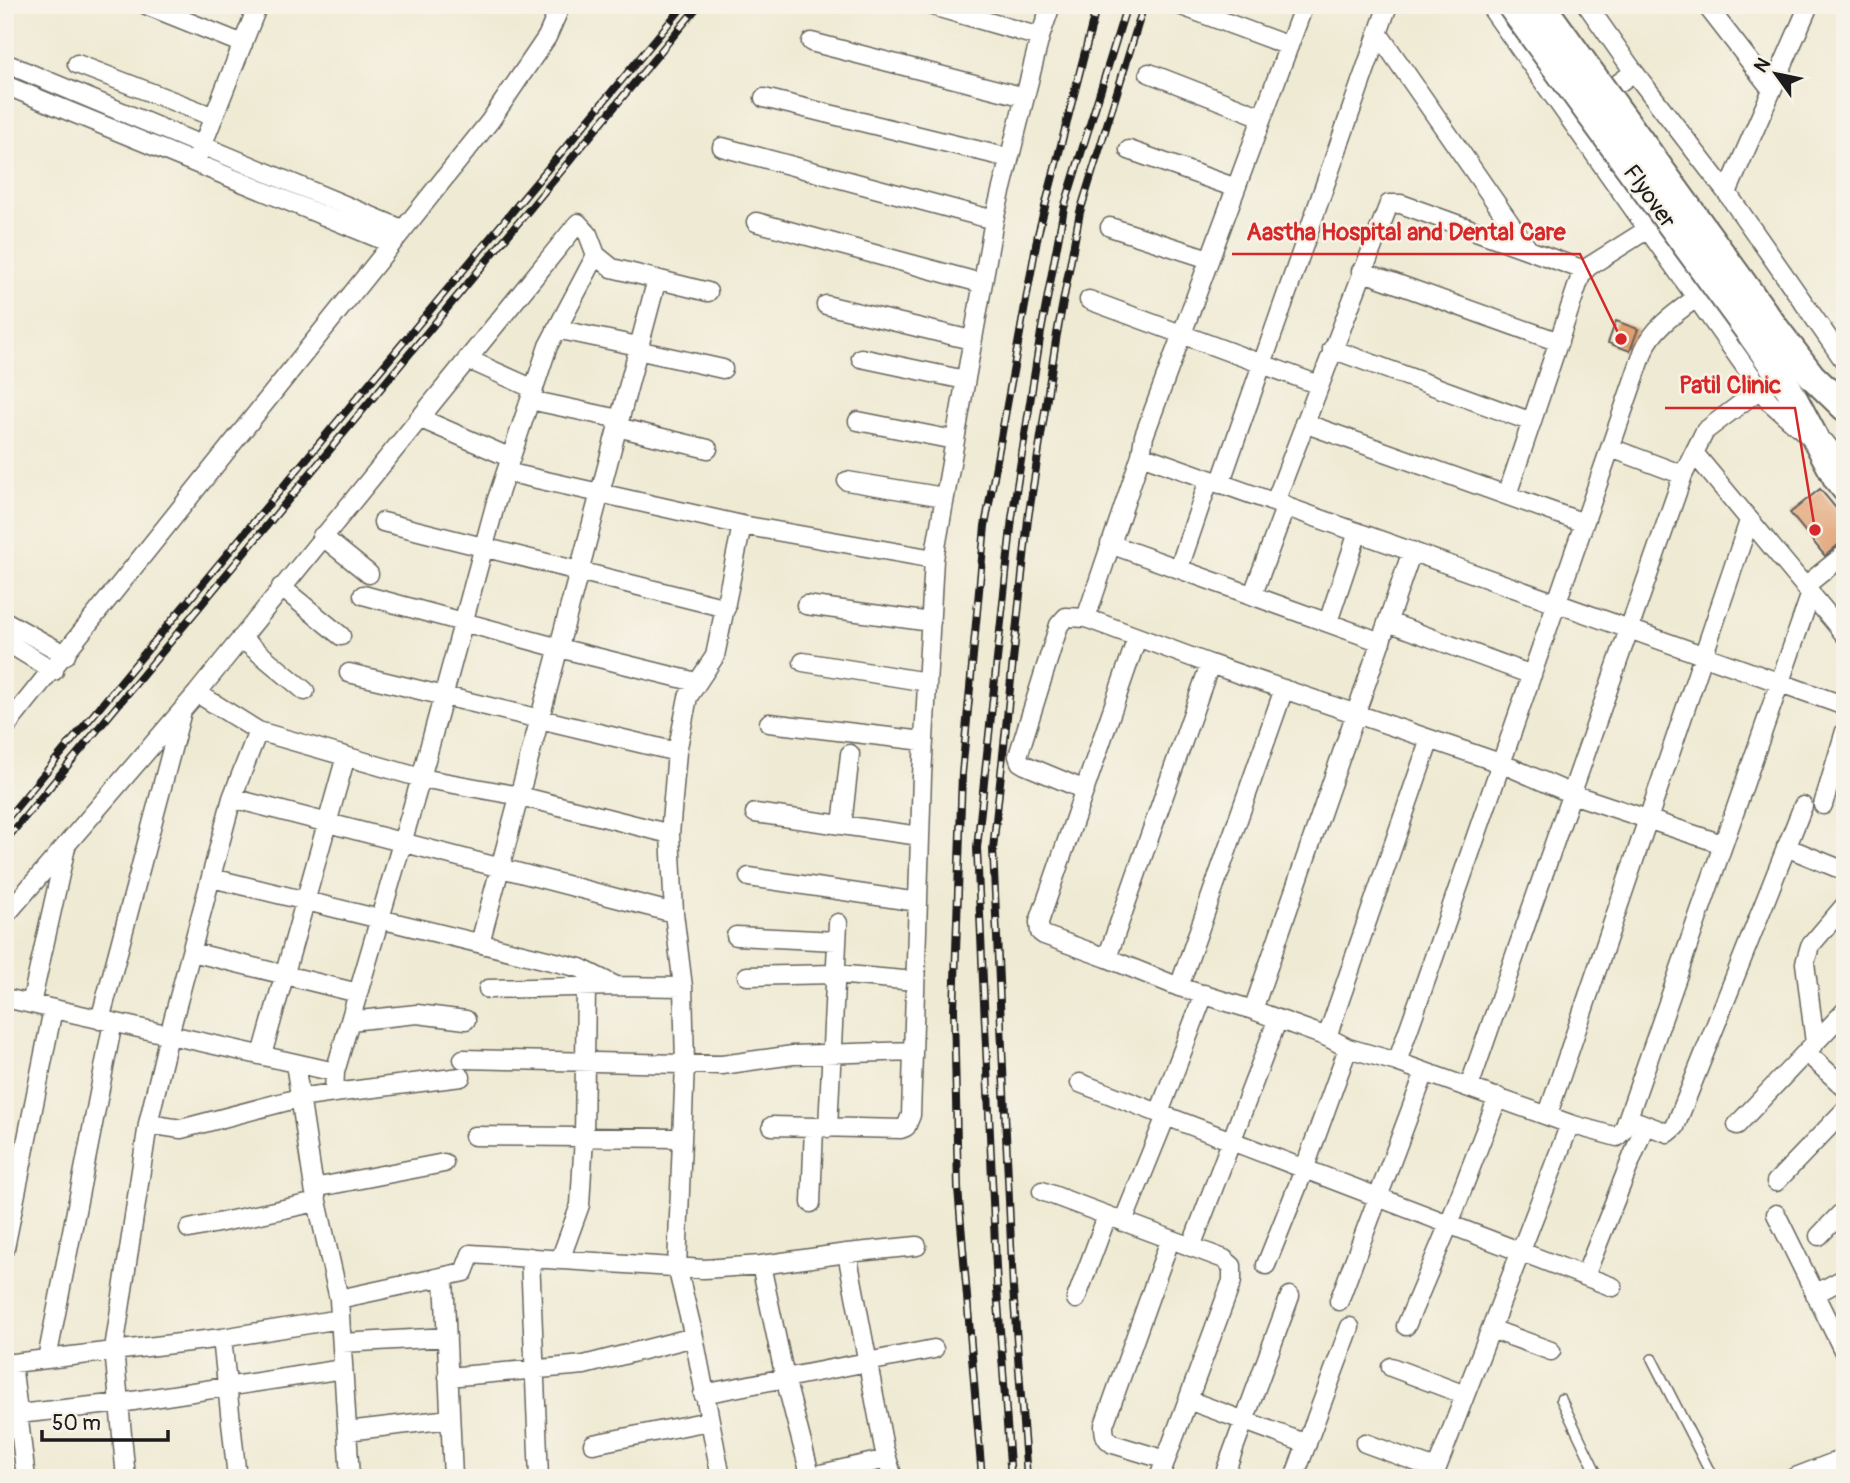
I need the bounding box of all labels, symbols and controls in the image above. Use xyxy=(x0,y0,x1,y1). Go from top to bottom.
north arrow xyxy=(1742,38,1812,108)
text: N xyxy=(1749,53,1776,77)
street label: Flyover xyxy=(1617,159,1682,234)
callout: Aastha Hospital and Dental Care xyxy=(1232,209,1580,254)
text: Aastha Hospital and Dental Care xyxy=(1246,218,1567,247)
callout: Patil Clinic xyxy=(1665,363,1795,408)
text: Patil Clinic xyxy=(1679,371,1781,400)
scale bar xyxy=(42,1399,168,1443)
text: 50 m xyxy=(52,1410,101,1437)

